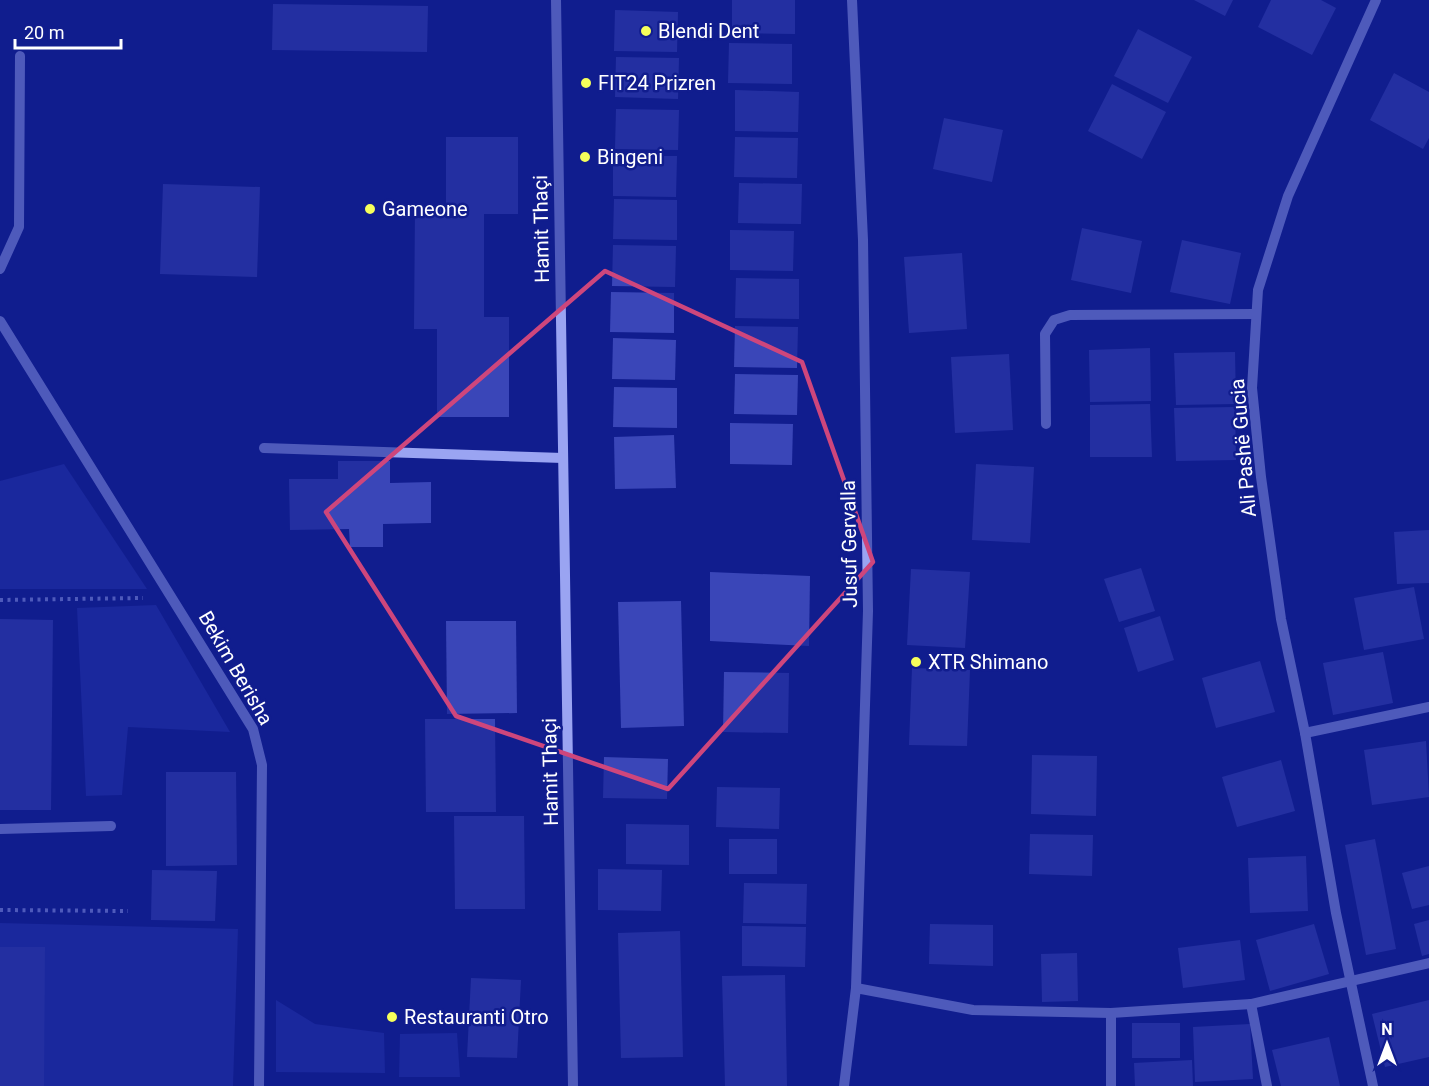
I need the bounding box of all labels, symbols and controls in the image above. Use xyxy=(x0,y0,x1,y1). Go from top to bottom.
scale bar xyxy=(15,12,122,50)
place label: Blendi Dent xyxy=(658,19,759,43)
text: 20 m xyxy=(24,22,64,43)
marker: Blendi Dent xyxy=(639,24,653,38)
place label: FIT24 Prizren xyxy=(598,71,716,95)
marker: FIT24 Prizren xyxy=(579,76,593,90)
place label: Bingeni xyxy=(597,145,663,169)
marker: Bingeni xyxy=(578,150,592,164)
street label: Hamit Thaçi xyxy=(528,175,554,283)
place label: Gameone xyxy=(382,197,468,221)
marker: Gameone xyxy=(363,202,377,216)
street label: Ali Pashë Gucia xyxy=(1225,378,1261,518)
street label: Jusuf Gervalla xyxy=(836,480,862,608)
street label: Bekim Berisha xyxy=(194,607,278,729)
place label: XTR Shimano xyxy=(928,650,1048,674)
marker: XTR Shimano xyxy=(909,655,923,669)
street label: Hamit Thaçi xyxy=(537,718,563,826)
place label: Restauranti Otro xyxy=(404,1005,549,1029)
marker: Restauranti Otro xyxy=(385,1010,399,1024)
north arrow xyxy=(1357,1014,1417,1074)
text: N xyxy=(1381,1020,1393,1039)

